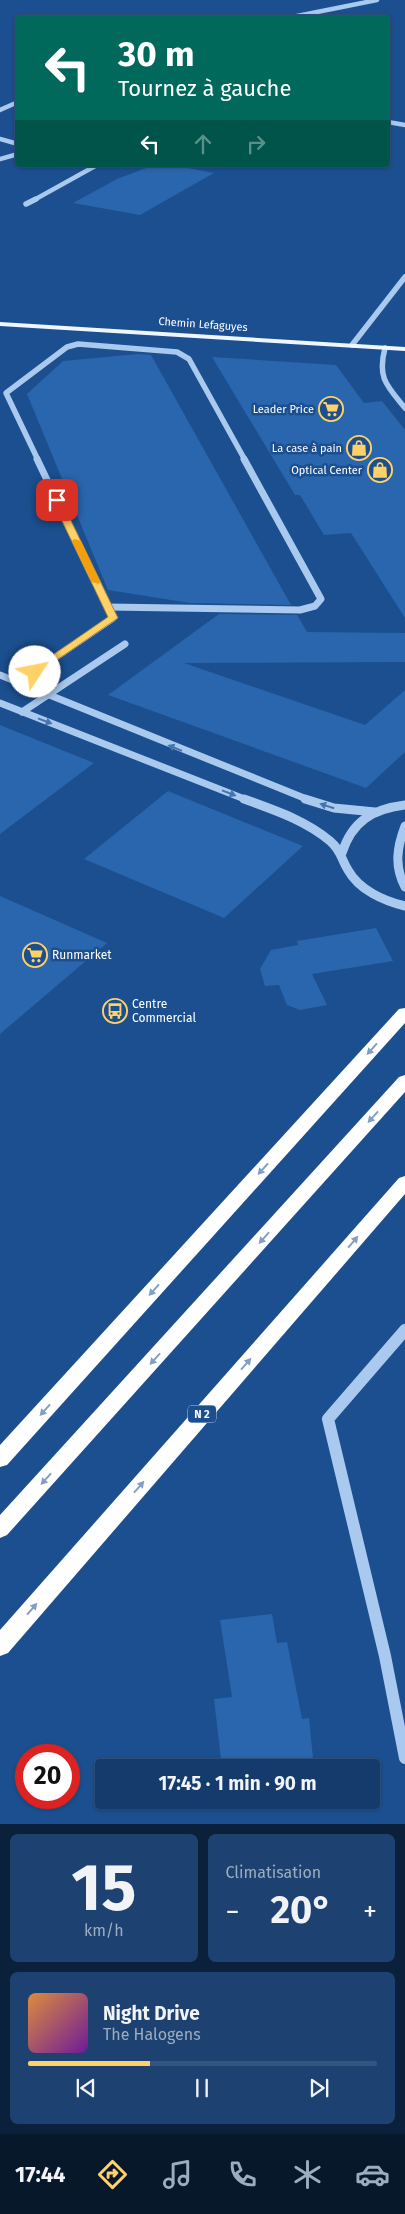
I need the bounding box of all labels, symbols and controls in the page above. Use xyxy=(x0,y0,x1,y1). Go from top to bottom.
text: 30 m xyxy=(118,33,195,75)
icon: left xyxy=(35,35,100,100)
text: Tournez à gauche xyxy=(118,75,291,102)
icon: left xyxy=(136,130,164,158)
icon: ahead xyxy=(189,130,217,158)
icon: right xyxy=(242,130,270,158)
street label: Chemin Lefaguyes xyxy=(158,315,248,334)
supermarket icon: Leader Price xyxy=(318,396,344,422)
place label: Leader Price xyxy=(253,403,314,416)
shop icon: La case à pain xyxy=(346,435,372,461)
place label: La case à pain xyxy=(272,442,342,455)
shop icon: Optical Center xyxy=(367,457,393,483)
place label: Optical Center xyxy=(291,464,363,477)
pin xyxy=(36,479,78,521)
icon: arrive xyxy=(43,486,71,514)
position arrow xyxy=(8,645,60,697)
one-way arrow xyxy=(38,717,53,725)
one-way arrow xyxy=(167,744,182,752)
one-way arrow xyxy=(222,789,237,797)
one-way arrow xyxy=(319,801,334,809)
supermarket icon: Runmarket xyxy=(22,942,48,968)
place label: Runmarket xyxy=(52,948,112,962)
place label: Centre Commercial xyxy=(132,997,196,1025)
bus stop icon: Centre Commercial xyxy=(102,998,128,1024)
one-way arrow xyxy=(366,1042,378,1054)
one-way arrow xyxy=(367,1111,378,1124)
one-way arrow xyxy=(257,1163,269,1175)
one-way arrow xyxy=(258,1232,270,1244)
one-way arrow xyxy=(347,1237,359,1249)
one-way arrow xyxy=(148,1283,160,1295)
one-way arrow xyxy=(149,1352,161,1364)
one-way arrow xyxy=(240,1359,252,1371)
one-way arrow xyxy=(39,1403,51,1415)
road number: N 2 xyxy=(188,1406,216,1422)
one-way arrow xyxy=(40,1473,52,1485)
one-way arrow xyxy=(133,1481,145,1493)
one-way arrow xyxy=(26,1603,37,1615)
speed limit sign: 20 xyxy=(15,1744,80,1809)
text: 17:45 · 1 min · 90 m xyxy=(158,1772,317,1795)
text: 15 xyxy=(71,1849,136,1927)
text: Climatisation xyxy=(226,1863,321,1882)
text: 20° xyxy=(270,1887,332,1933)
text: − xyxy=(226,1895,240,1928)
text: + xyxy=(363,1895,377,1928)
text: km/h xyxy=(84,1921,124,1940)
text: Night Drive xyxy=(103,2002,200,2025)
text: The Halogens xyxy=(103,2025,201,2044)
icon: previous xyxy=(72,2074,100,2102)
icon: pause xyxy=(188,2074,216,2102)
icon: next xyxy=(305,2074,333,2102)
icon: directions xyxy=(95,2157,130,2192)
icon: music xyxy=(160,2157,195,2192)
icon: phone xyxy=(225,2157,260,2192)
icon: climate xyxy=(290,2157,325,2192)
icon: car xyxy=(355,2157,390,2192)
text: 17:44 xyxy=(15,2161,66,2188)

